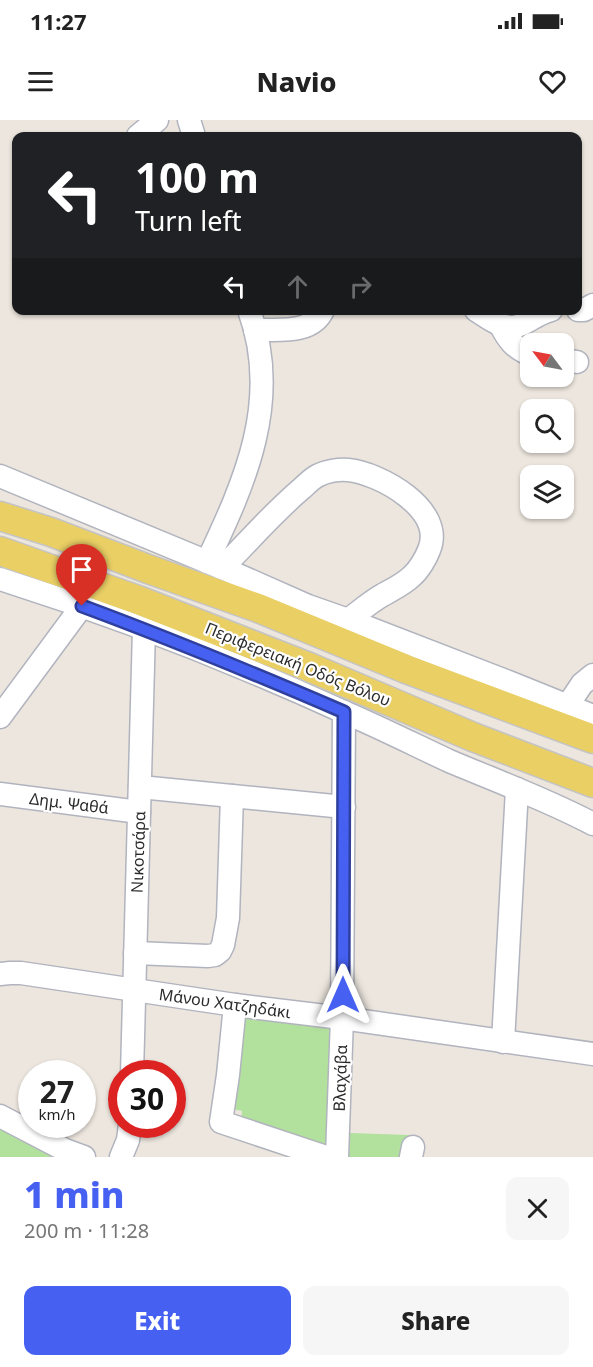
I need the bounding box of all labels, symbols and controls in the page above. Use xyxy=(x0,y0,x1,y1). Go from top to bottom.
text: 11:27 xyxy=(30,6,87,36)
text: Navio xyxy=(256,63,337,100)
icon: menu xyxy=(24,65,57,98)
icon: heart xyxy=(536,65,569,98)
text: 100 m xyxy=(135,148,259,205)
icon: left xyxy=(36,156,114,234)
text: Turn left xyxy=(135,202,241,239)
icon: left xyxy=(218,270,251,303)
icon: ahead xyxy=(281,270,314,303)
icon: right xyxy=(344,270,377,303)
north arrow xyxy=(520,333,574,387)
map controls xyxy=(520,333,574,519)
button: search xyxy=(520,399,574,453)
button: layers xyxy=(520,465,574,519)
pin xyxy=(56,544,107,606)
icon: arrive xyxy=(65,553,98,586)
street label: Περιφερειακή Οδός Βόλου xyxy=(202,617,394,711)
street label: Δημ. Ψαθά xyxy=(28,787,110,819)
street label: Νικοτσάρα xyxy=(126,811,150,893)
position arrow xyxy=(311,963,375,1027)
street label: Μάνου Χατζηδάκι xyxy=(158,983,292,1023)
street label: Βλαχάβα xyxy=(328,1044,352,1112)
speed limit sign: 30 xyxy=(108,1060,186,1138)
text: 27 xyxy=(40,1071,74,1112)
text: km/h xyxy=(39,1104,75,1124)
text: 1 min xyxy=(24,1170,125,1219)
button: close xyxy=(506,1177,569,1240)
text: 200 m · 11:28 xyxy=(24,1217,149,1244)
button: Exit xyxy=(24,1286,291,1355)
button: Share xyxy=(303,1286,569,1355)

